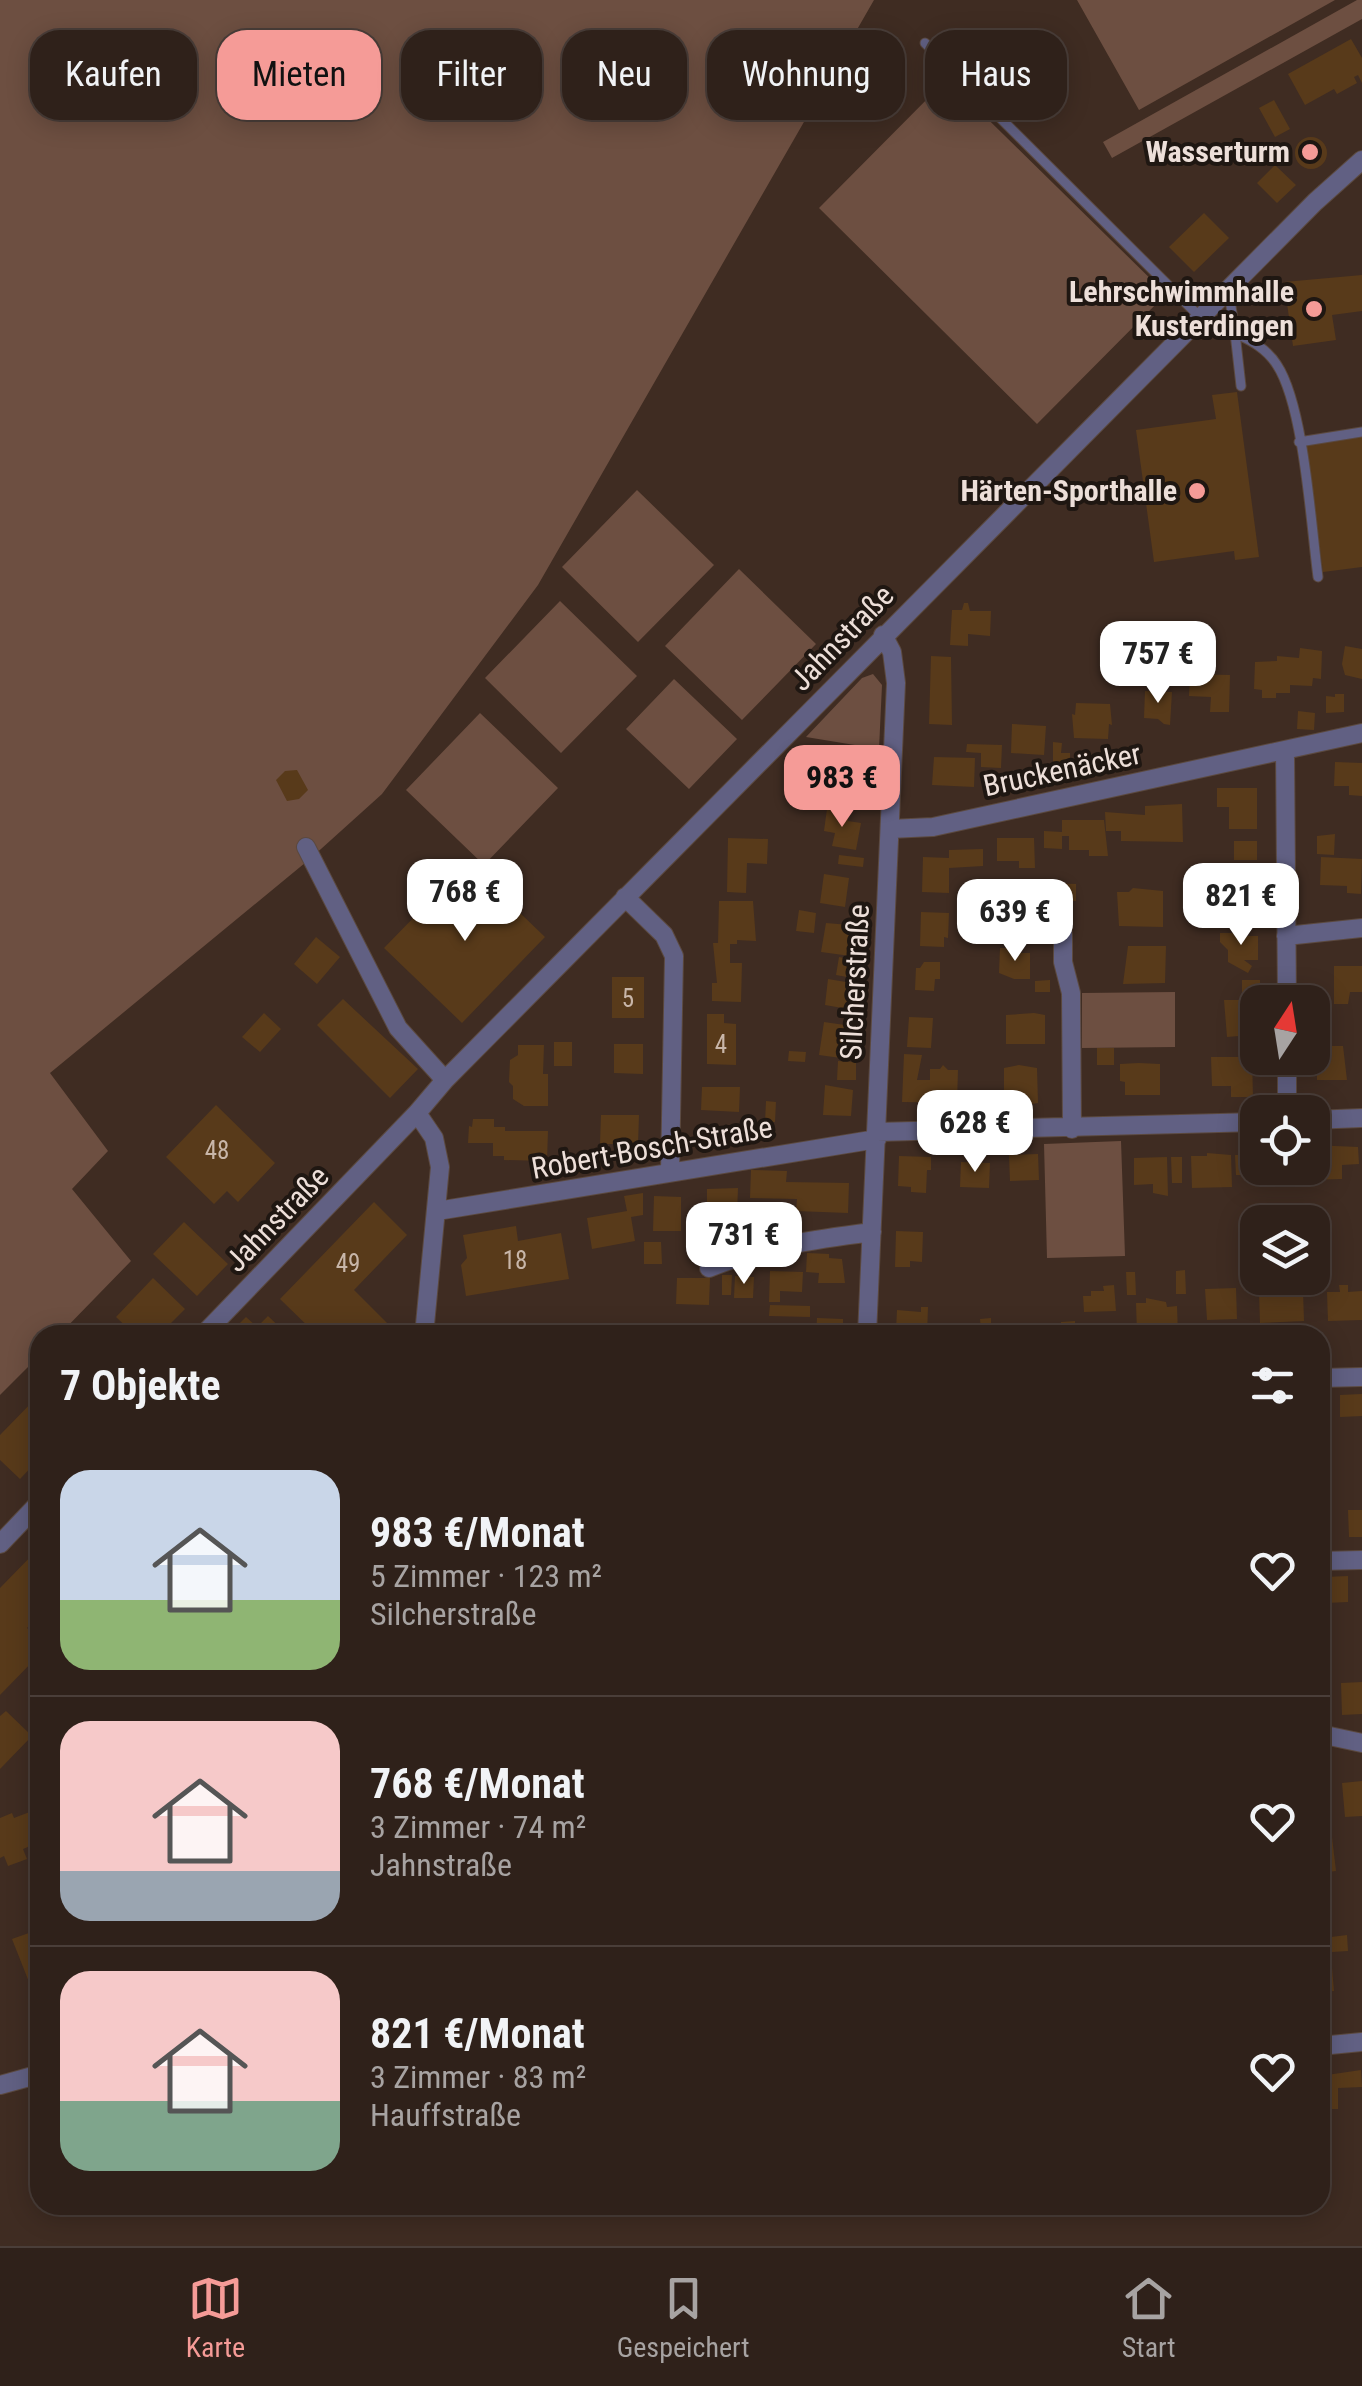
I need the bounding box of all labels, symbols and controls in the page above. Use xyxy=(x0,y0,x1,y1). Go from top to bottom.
chip: Kaufen xyxy=(30,30,197,120)
chip: Mieten xyxy=(217,30,381,120)
chip: Filter xyxy=(401,30,542,120)
chip: Neu xyxy=(562,30,687,120)
chip: Wohnung xyxy=(707,30,905,120)
chip: Haus xyxy=(925,30,1067,120)
place label: Wasserturm xyxy=(1145,134,1290,169)
marker: Wasserturm xyxy=(1299,141,1321,163)
place label: Lehrschwimmhalle Kusterdingen xyxy=(1069,274,1294,343)
marker: Lehrschwimmhalle Kusterdingen xyxy=(1303,298,1325,320)
place label: Härten-Sporthalle xyxy=(960,473,1177,508)
marker: Härten-Sporthalle xyxy=(1186,480,1208,502)
street label: Jahnstraße xyxy=(783,578,900,698)
pin: 757 € xyxy=(1088,621,1228,706)
text: 757 € xyxy=(1122,634,1194,672)
street label: Bruckenäcker xyxy=(980,736,1144,803)
pin: 983 € xyxy=(772,745,912,830)
text: 983 € xyxy=(806,758,878,796)
pin: 768 € xyxy=(395,859,535,944)
pin: 821 € xyxy=(1171,863,1311,948)
text: 768 € xyxy=(429,872,501,910)
text: 821 € xyxy=(1205,876,1277,914)
pin: 639 € xyxy=(945,879,1085,964)
text: 639 € xyxy=(979,892,1051,930)
street label: Silcherstraße xyxy=(833,903,876,1061)
house number: 5 xyxy=(622,984,634,1013)
north arrow xyxy=(1240,985,1330,1075)
map controls xyxy=(1240,985,1330,1295)
house number: 4 xyxy=(715,1030,727,1059)
pin: 628 € xyxy=(905,1090,1045,1175)
button: locate xyxy=(1240,1095,1330,1185)
text: 628 € xyxy=(939,1103,1011,1141)
street label: Robert-Bosch-Straße xyxy=(529,1109,775,1186)
house number: 48 xyxy=(205,1136,229,1165)
street label: Jahnstraße xyxy=(218,1159,335,1279)
pin: 731 € xyxy=(674,1202,814,1287)
button: layers xyxy=(1240,1205,1330,1295)
text: 731 € xyxy=(708,1215,780,1253)
house number: 18 xyxy=(503,1246,527,1275)
house number: 49 xyxy=(336,1249,360,1278)
icon: filters xyxy=(1245,1358,1300,1413)
text: 7 Objekte xyxy=(60,1361,221,1410)
text: 983 €/Monat xyxy=(370,1508,585,1557)
icon: home xyxy=(140,1510,260,1630)
icon: heart xyxy=(1245,1543,1300,1598)
text: 5 Zimmer · 123 m² xyxy=(370,1557,602,1595)
text: Silcherstraße xyxy=(370,1595,536,1633)
text: 768 €/Monat xyxy=(370,1759,585,1808)
icon: home xyxy=(140,1761,260,1881)
icon: heart xyxy=(1245,1794,1300,1849)
text: 3 Zimmer · 74 m² xyxy=(370,1808,586,1846)
text: Jahnstraße xyxy=(370,1846,512,1884)
text: 821 €/Monat xyxy=(370,2009,585,2058)
icon: home xyxy=(140,2011,260,2131)
icon: heart xyxy=(1245,2044,1300,2099)
text: 3 Zimmer · 83 m² xyxy=(370,2058,586,2096)
text: Hauffstraße xyxy=(370,2096,521,2134)
tab: Karte xyxy=(186,2271,245,2364)
tab: Gespeichert xyxy=(617,2271,750,2364)
tab: Start xyxy=(1121,2271,1176,2364)

